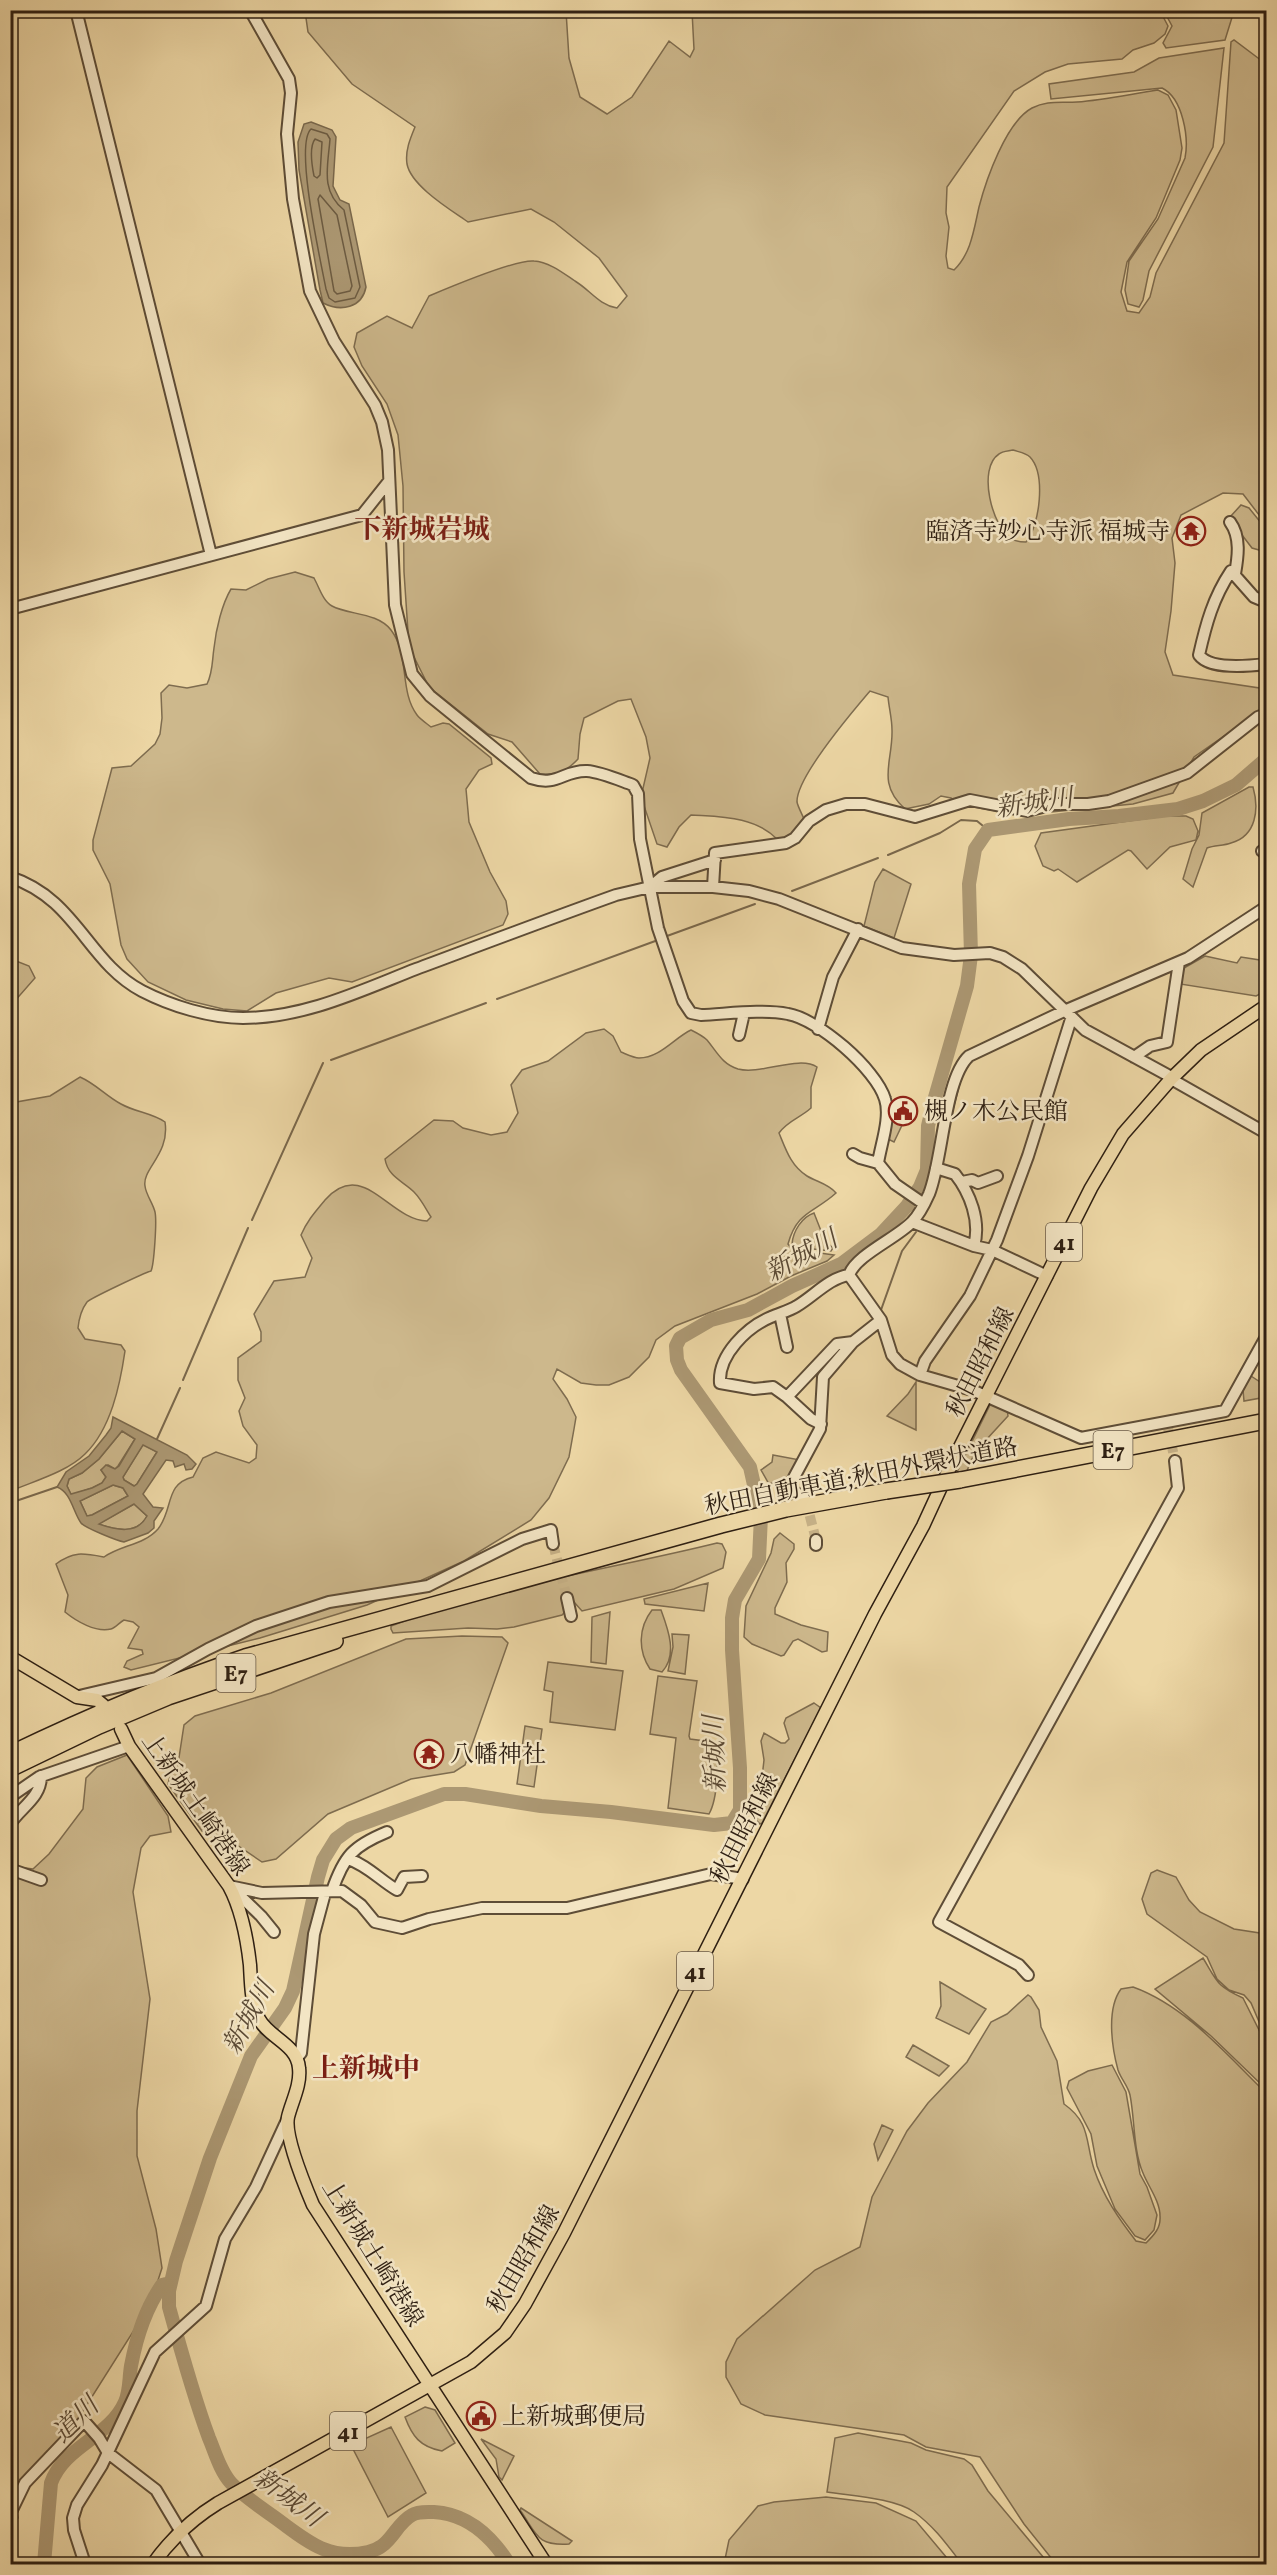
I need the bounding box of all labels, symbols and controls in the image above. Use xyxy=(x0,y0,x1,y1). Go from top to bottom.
district label: 下新城岩城 xyxy=(355,512,490,550)
temple icon: 臨済寺妙心寺派 福城寺 xyxy=(1175,515,1207,547)
place label: 臨済寺妙心寺派 福城寺 xyxy=(925,516,1170,550)
water label: 新城川 xyxy=(993,780,1078,827)
public building icon: 槻ノ木公民館 xyxy=(887,1095,919,1127)
place label: 槻ノ木公民館 xyxy=(924,1096,1068,1130)
water label: 新城川 xyxy=(759,1221,847,1291)
road number: 41 xyxy=(1046,1223,1082,1261)
street label: 秋田昭和線 xyxy=(939,1302,1024,1424)
street label: 秋田自動車道;秋田外環状道路 xyxy=(702,1431,1021,1525)
road number: E7 xyxy=(1094,1431,1132,1469)
road number: E7 xyxy=(216,1654,256,1692)
water label: 新城川 xyxy=(697,1711,735,1794)
street label: 上新城土崎港線 xyxy=(132,1727,256,1884)
temple icon: 八幡神社 xyxy=(413,1738,445,1770)
place label: 八幡神社 xyxy=(450,1739,546,1773)
street label: 秋田昭和線 xyxy=(703,1768,788,1890)
road number: 41 xyxy=(677,1952,713,1990)
water label: 新城川 xyxy=(215,1973,286,2061)
district label: 上新城中 xyxy=(312,2051,420,2089)
street label: 上新城土崎港線 xyxy=(312,2174,430,2334)
street label: 秋田昭和線 xyxy=(480,2200,569,2320)
water label: 道川 xyxy=(45,2387,110,2451)
public building icon: 上新城郵便局 xyxy=(465,2400,497,2432)
place label: 上新城郵便局 xyxy=(502,2401,646,2435)
road number: 41 xyxy=(330,2412,366,2450)
water label: 新城川 xyxy=(246,2461,332,2538)

